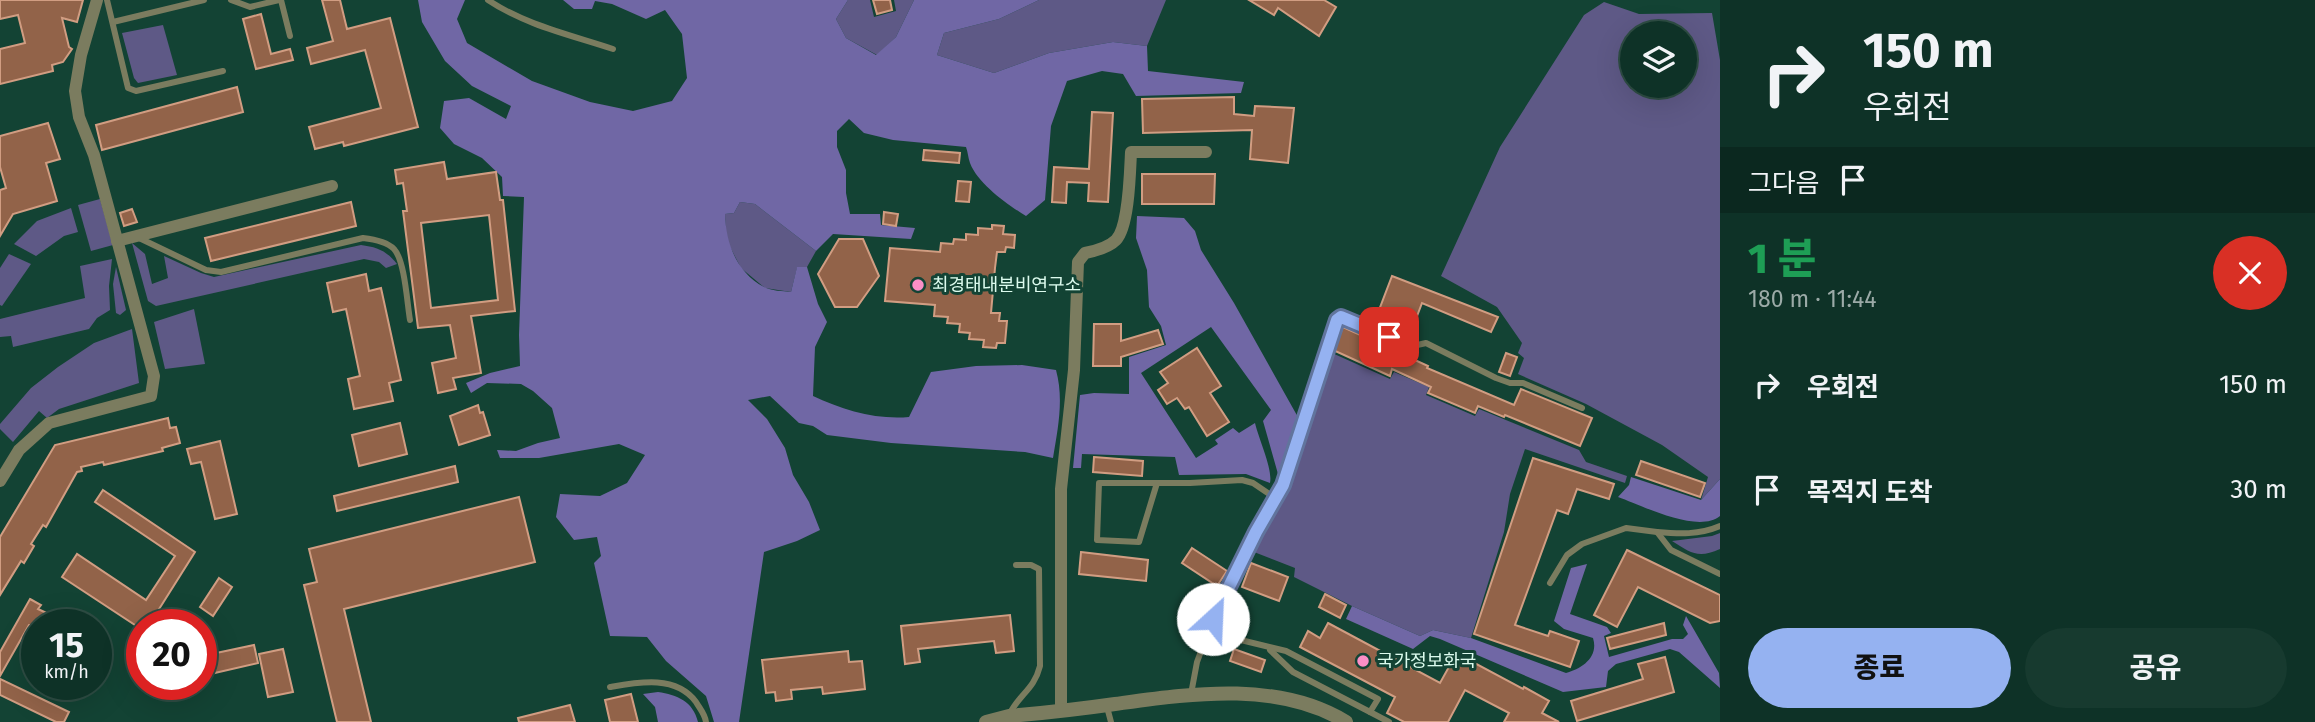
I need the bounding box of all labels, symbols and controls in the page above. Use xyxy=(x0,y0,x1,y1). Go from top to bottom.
map controls xyxy=(1620,21,1697,98)
button: layers xyxy=(1620,21,1697,98)
text: 150 m xyxy=(1863,21,1994,80)
icon: right xyxy=(1748,28,1839,119)
text: 우회전 xyxy=(1863,88,1951,126)
icon: arrive xyxy=(1834,161,1872,199)
text: 그다음 xyxy=(1748,168,1820,199)
text: 1 분 xyxy=(1748,234,1816,284)
button: close xyxy=(2213,236,2287,310)
place label: 최경태내분비연구소 xyxy=(932,274,1081,296)
marker: 최경태내분비연구소 xyxy=(910,277,926,293)
text: 180 m · 11:44 xyxy=(1748,285,1876,313)
pin xyxy=(1359,307,1419,367)
icon: arrive xyxy=(1370,318,1408,356)
icon: right xyxy=(1748,366,1786,404)
text: 150 m xyxy=(2219,369,2287,400)
text: 우회전 xyxy=(1807,372,1879,403)
icon: arrive xyxy=(1748,471,1786,509)
text: 30 m xyxy=(2230,474,2287,505)
text: 목적지 도착 xyxy=(1807,477,1933,508)
position arrow xyxy=(1176,582,1250,656)
speed limit sign: 20 xyxy=(126,609,217,700)
text: 15 xyxy=(49,624,84,666)
button: 종료 xyxy=(1748,628,2011,708)
button: 공유 xyxy=(2025,628,2287,708)
place label: 국가정보화국 xyxy=(1377,650,1476,672)
marker: 국가정보화국 xyxy=(1355,653,1371,669)
text: km/h xyxy=(44,661,89,683)

